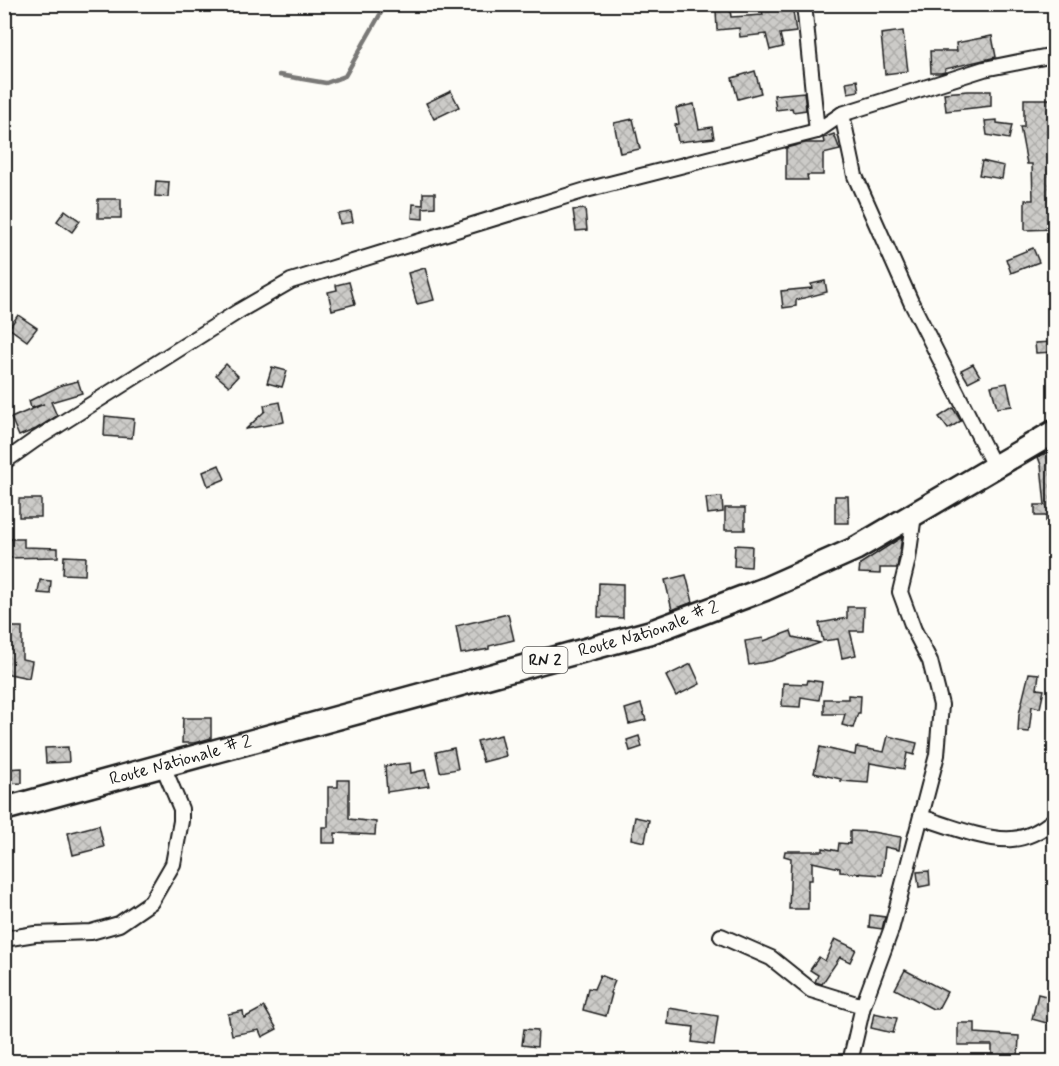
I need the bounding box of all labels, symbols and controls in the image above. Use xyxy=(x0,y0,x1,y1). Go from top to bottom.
street label: Route Nationale # 2 xyxy=(576,596,722,663)
road number: RN 2 xyxy=(522,647,568,673)
street label: Route Nationale # 2 xyxy=(107,730,254,792)

